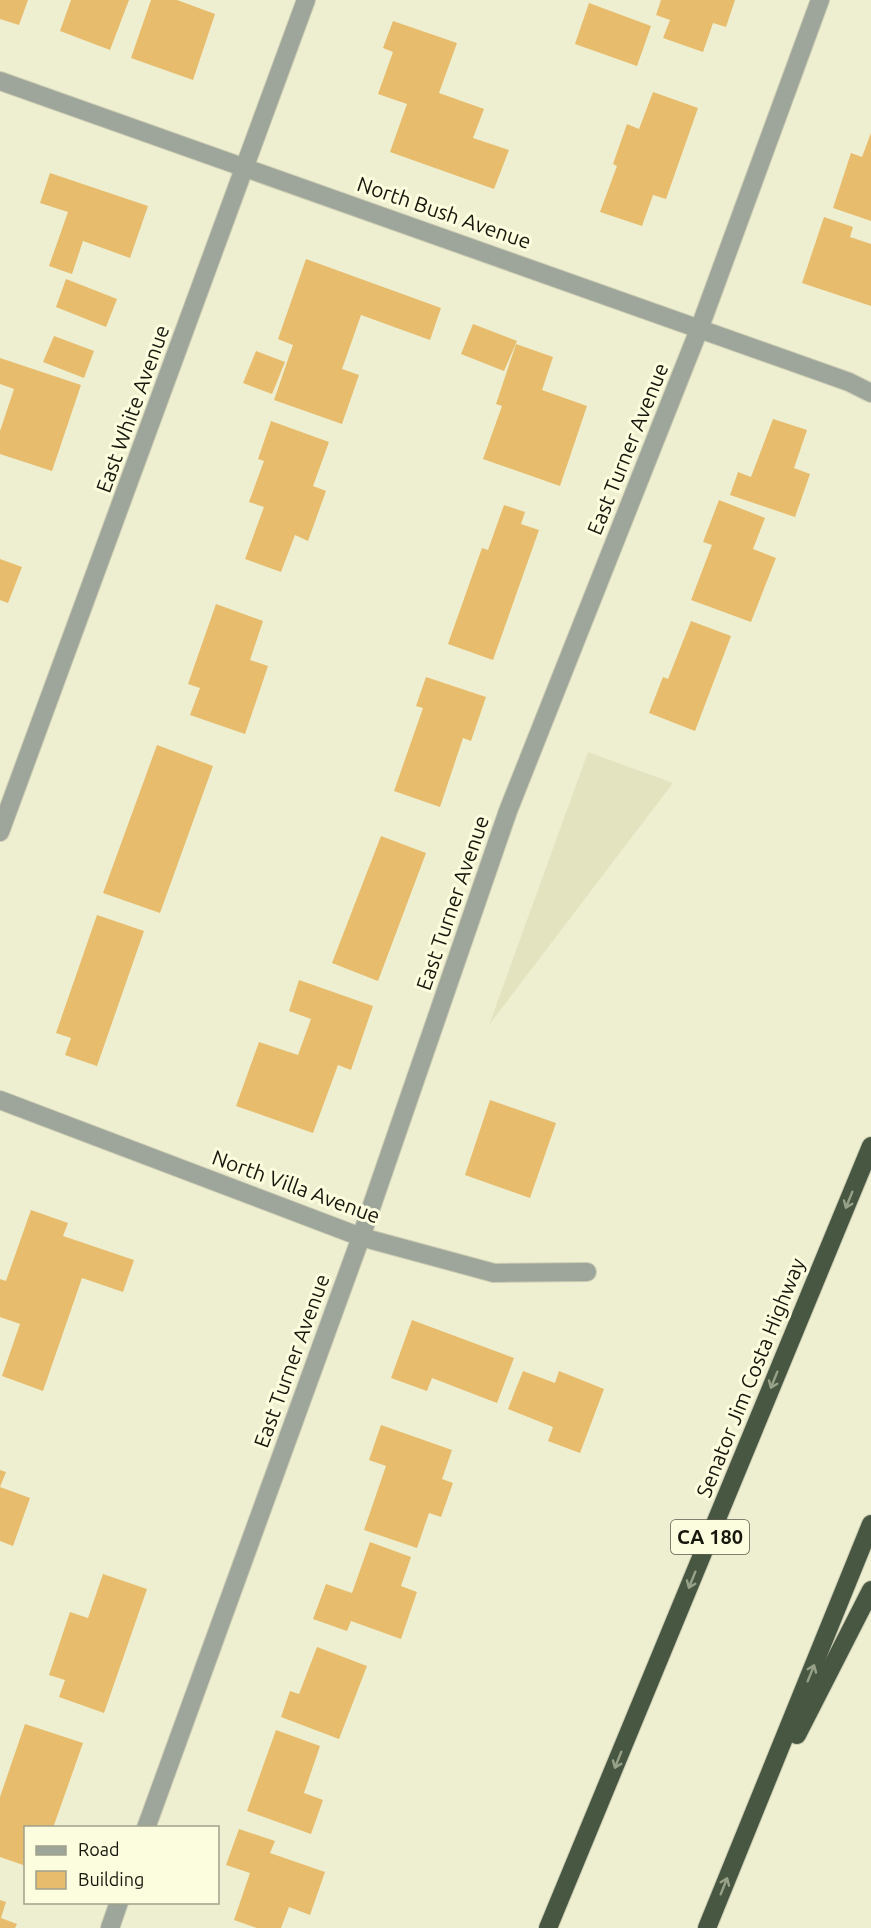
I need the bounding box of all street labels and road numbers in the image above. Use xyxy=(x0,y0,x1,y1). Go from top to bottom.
street label: North Bush Avenue xyxy=(354,171,534,253)
street label: East White Avenue xyxy=(91,322,174,496)
street label: East Turner Avenue xyxy=(582,359,672,538)
street label: East Turner Avenue xyxy=(411,812,493,993)
street label: North Villa Avenue xyxy=(209,1145,384,1228)
street label: Senator Jim Costa Highway xyxy=(691,1254,809,1501)
street label: East Turner Avenue xyxy=(249,1271,334,1451)
road number: CA 180 xyxy=(671,1520,749,1554)

